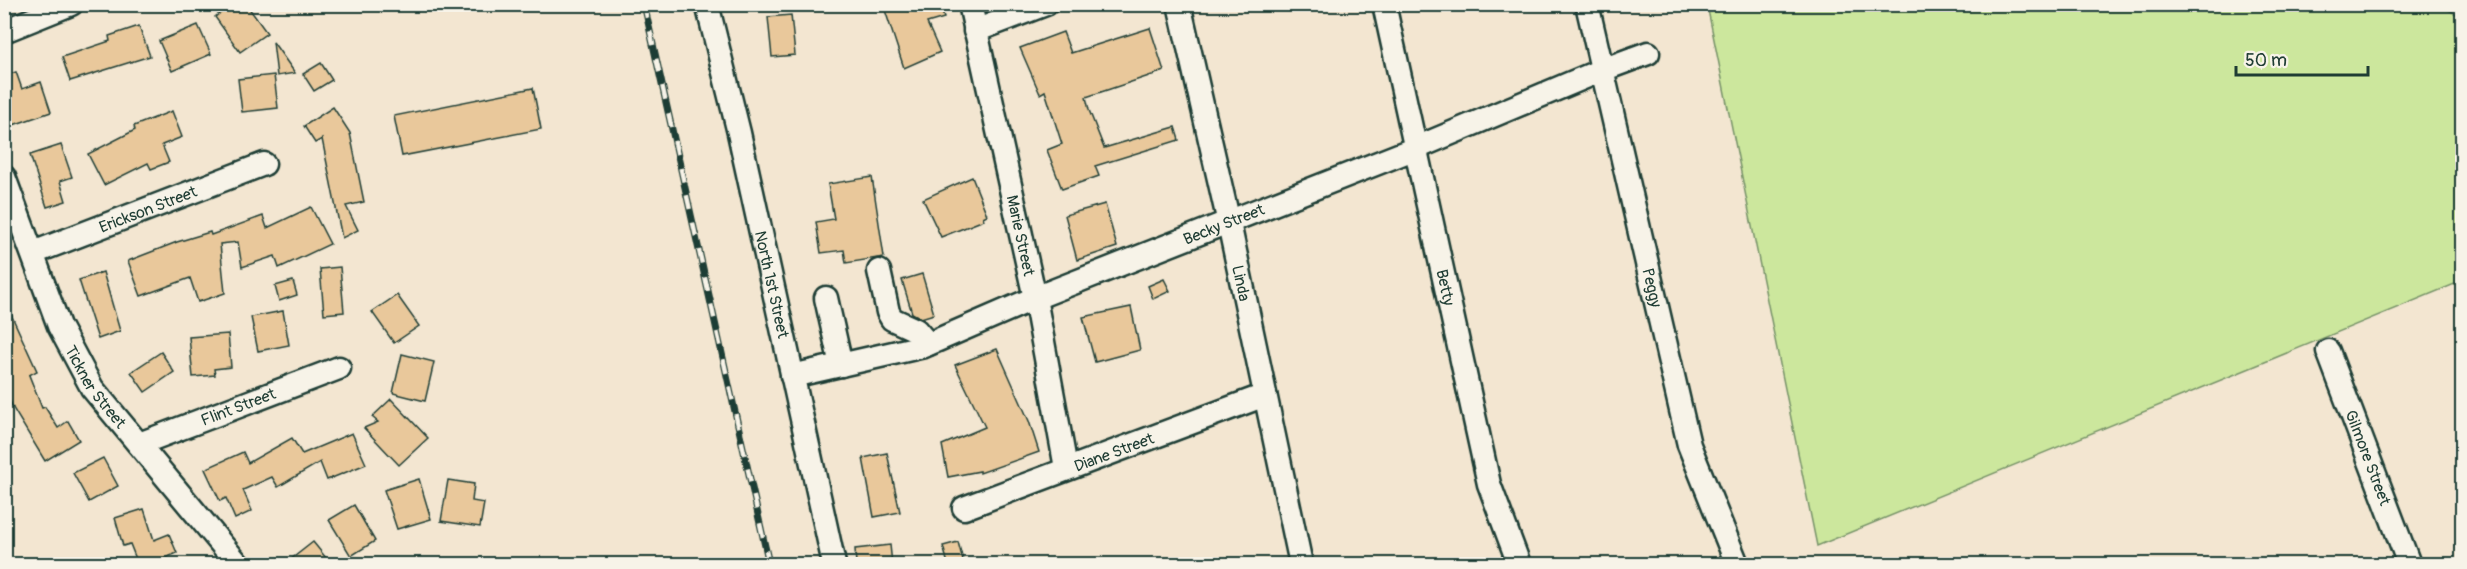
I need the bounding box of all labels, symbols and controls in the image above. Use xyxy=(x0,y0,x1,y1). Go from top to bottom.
scale bar xyxy=(2236,39,2368,77)
text: 50 m xyxy=(2245,49,2287,72)
street label: Erickson Street xyxy=(96,182,200,238)
street label: Marie Street xyxy=(1002,193,1039,279)
street label: Becky Street xyxy=(1181,200,1268,250)
street label: North 1st Street xyxy=(750,229,793,341)
street label: Linda xyxy=(1227,264,1254,303)
street label: Peggy xyxy=(1637,266,1666,309)
street label: Betty xyxy=(1431,267,1459,308)
street label: Tickner Street xyxy=(60,342,131,433)
street label: Flint Street xyxy=(198,384,279,431)
street label: Gilmore Street xyxy=(2340,407,2395,509)
street label: Diane Street xyxy=(1071,428,1157,477)

